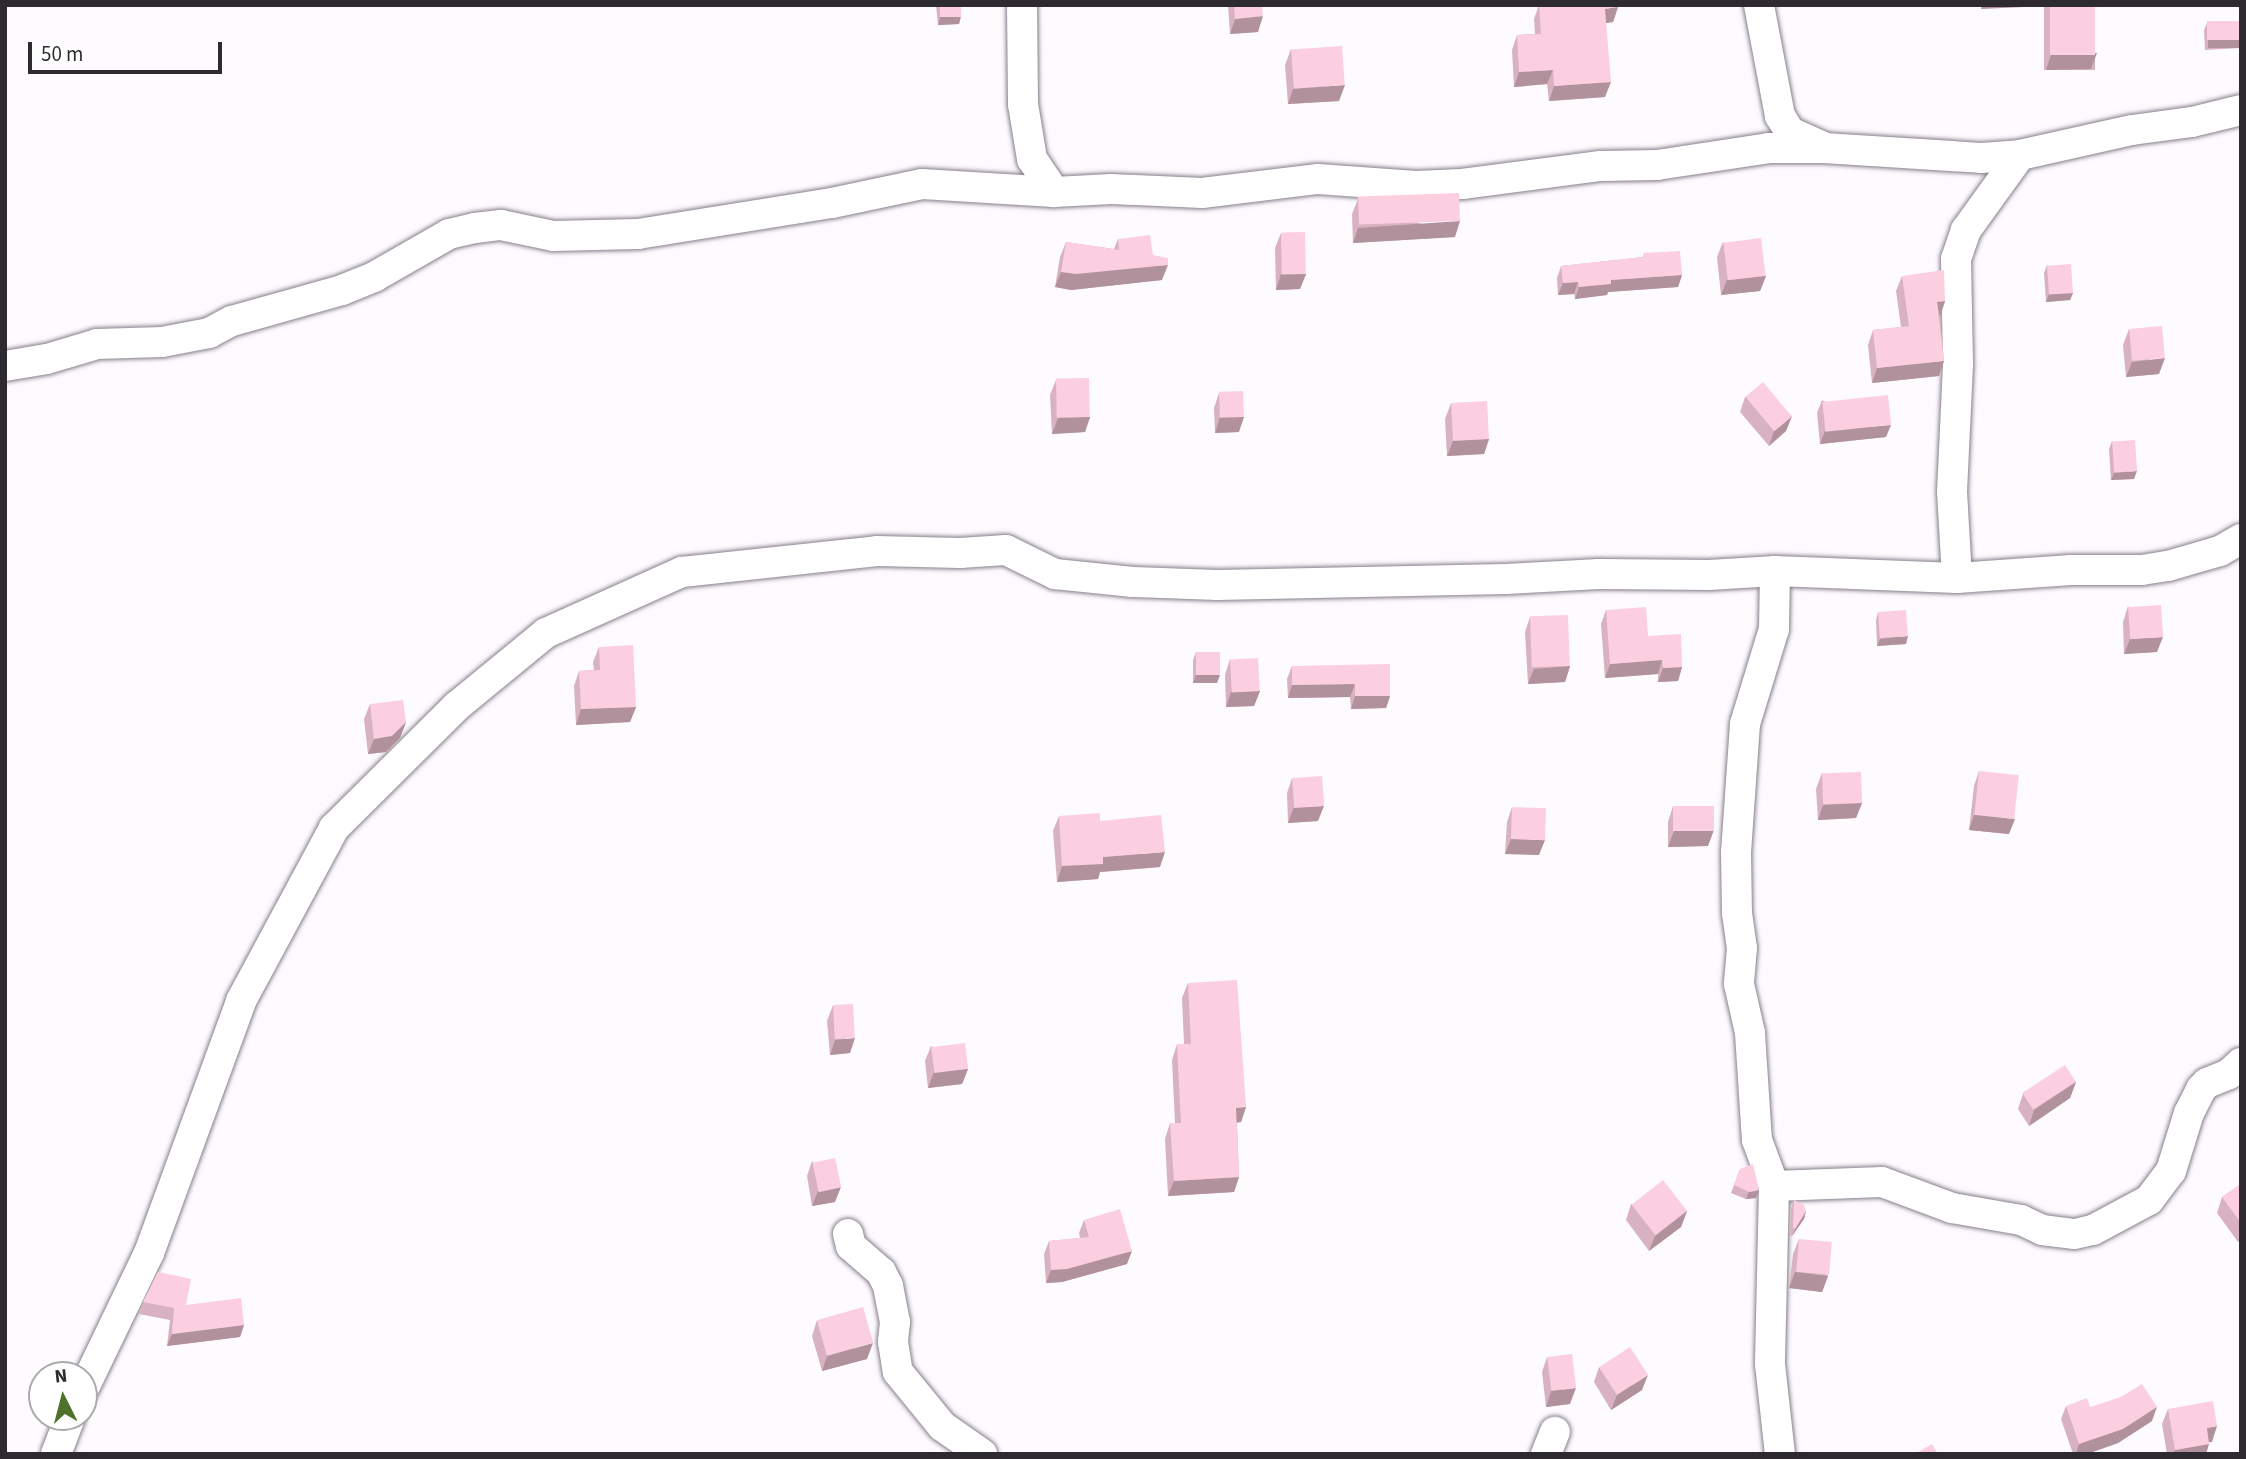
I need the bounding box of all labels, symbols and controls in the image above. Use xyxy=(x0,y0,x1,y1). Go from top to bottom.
scale bar xyxy=(32,28,226,72)
text: 50 m xyxy=(41,39,83,69)
north arrow xyxy=(28,1361,98,1431)
text: N xyxy=(53,1363,69,1391)

